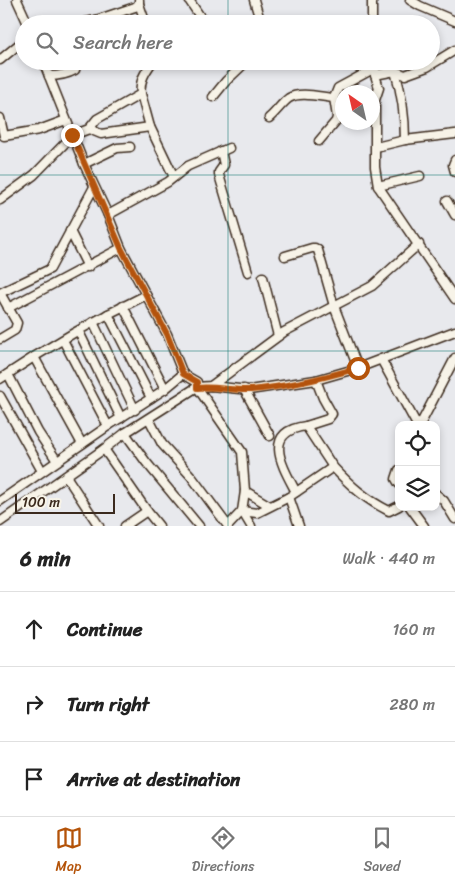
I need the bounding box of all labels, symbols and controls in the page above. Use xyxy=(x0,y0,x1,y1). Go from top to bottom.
search box xyxy=(15,15,440,70)
text: Search here xyxy=(73,26,173,59)
icon: search xyxy=(33,29,61,57)
north arrow xyxy=(335,85,380,130)
route end xyxy=(61,124,84,147)
route start xyxy=(347,357,370,380)
map controls xyxy=(395,421,440,511)
button: locate xyxy=(395,421,440,466)
button: layers xyxy=(395,466,440,511)
text: 100 m xyxy=(22,490,60,515)
scale bar xyxy=(15,491,115,514)
text: 6 min xyxy=(20,540,71,578)
text: Walk · 440 m xyxy=(342,544,435,573)
text: Continue xyxy=(67,613,143,646)
icon: ahead xyxy=(20,615,48,643)
text: 160 m xyxy=(392,615,435,644)
text: Turn right xyxy=(67,688,149,721)
icon: right xyxy=(20,690,48,718)
text: 280 m xyxy=(390,690,435,719)
text: Arrive at destination xyxy=(67,763,240,796)
icon: arrive xyxy=(20,765,48,793)
tab: Map xyxy=(55,824,83,879)
tab: Directions xyxy=(192,824,254,879)
tab: Saved xyxy=(364,824,400,879)

